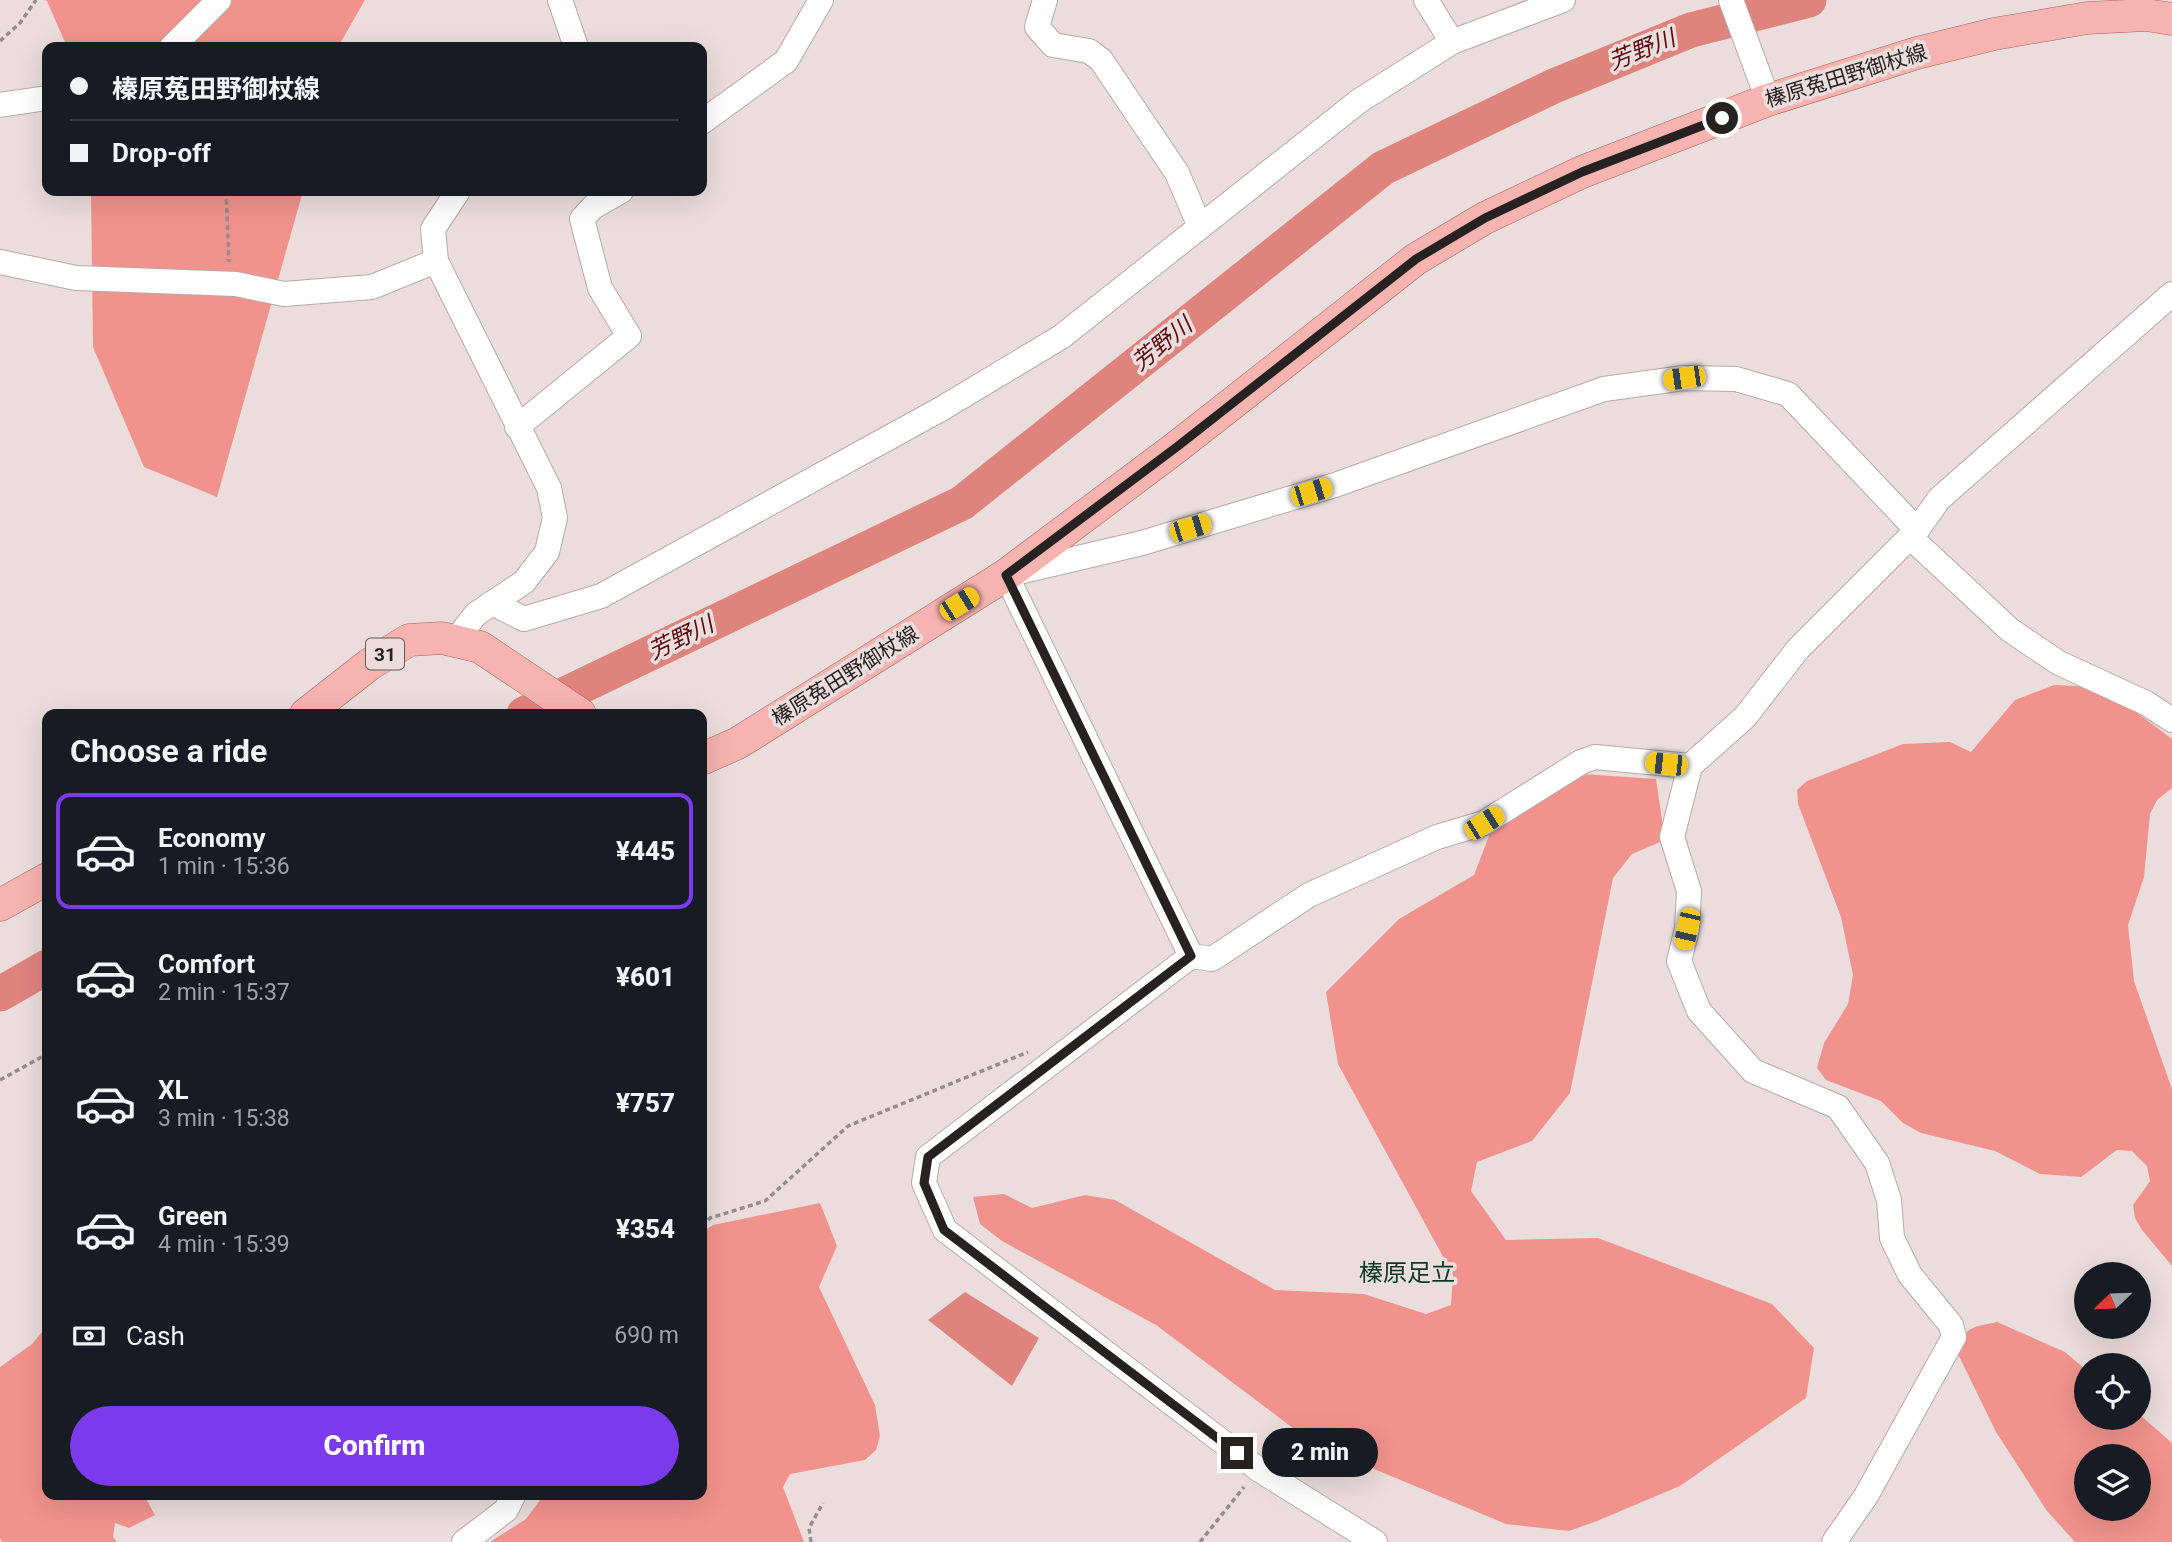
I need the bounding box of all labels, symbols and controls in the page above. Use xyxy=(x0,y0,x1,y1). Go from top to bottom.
water label: 芳野川 xyxy=(1605,23,1682,75)
street label: 榛原菟田野御杖線 xyxy=(1762,40,1930,112)
text: 榛原菟田野御杖線 xyxy=(112,74,320,104)
route start xyxy=(1706,102,1738,134)
text: Drop-off xyxy=(112,138,211,168)
water label: 芳野川 xyxy=(1127,310,1200,376)
car xyxy=(1662,365,1707,391)
car xyxy=(1288,476,1335,508)
car xyxy=(1167,512,1214,544)
car xyxy=(936,584,983,624)
water label: 芳野川 xyxy=(644,609,721,665)
street label: 榛原菟田野御杖線 xyxy=(767,621,923,731)
road number: 31 xyxy=(366,638,404,670)
text: Choose a ride xyxy=(70,732,267,770)
car xyxy=(1645,751,1688,777)
car xyxy=(1461,803,1508,843)
icon: car xyxy=(74,820,137,883)
text: Economy xyxy=(158,823,265,853)
text: ¥445 xyxy=(616,836,675,866)
text: 1 min · 15:36 xyxy=(158,853,290,880)
car xyxy=(1673,906,1702,952)
icon: car xyxy=(74,946,137,1009)
text: Comfort xyxy=(158,949,255,979)
text: ¥601 xyxy=(616,962,675,992)
text: 2 min · 15:37 xyxy=(158,979,290,1006)
icon: car xyxy=(74,1072,137,1135)
text: XL xyxy=(158,1075,189,1105)
text: ¥757 xyxy=(616,1088,675,1118)
text: 3 min · 15:38 xyxy=(158,1105,290,1132)
icon: car xyxy=(74,1198,137,1261)
text: Green xyxy=(158,1201,228,1231)
text: ¥354 xyxy=(616,1214,675,1244)
text: 4 min · 15:39 xyxy=(158,1231,290,1258)
district label: 榛原足立 xyxy=(1359,1259,1455,1287)
north arrow xyxy=(2074,1262,2151,1339)
map controls xyxy=(2074,1262,2151,1521)
icon: cash xyxy=(70,1317,108,1355)
text: Cash xyxy=(126,1321,185,1351)
text: 690 m xyxy=(614,1322,679,1349)
button: locate xyxy=(2074,1353,2151,1430)
button: Confirm xyxy=(70,1406,679,1486)
callout: 2 min xyxy=(1262,1428,1377,1478)
route end xyxy=(1221,1437,1253,1469)
text: 2 min xyxy=(1291,1439,1349,1466)
button: layers xyxy=(2074,1444,2151,1521)

